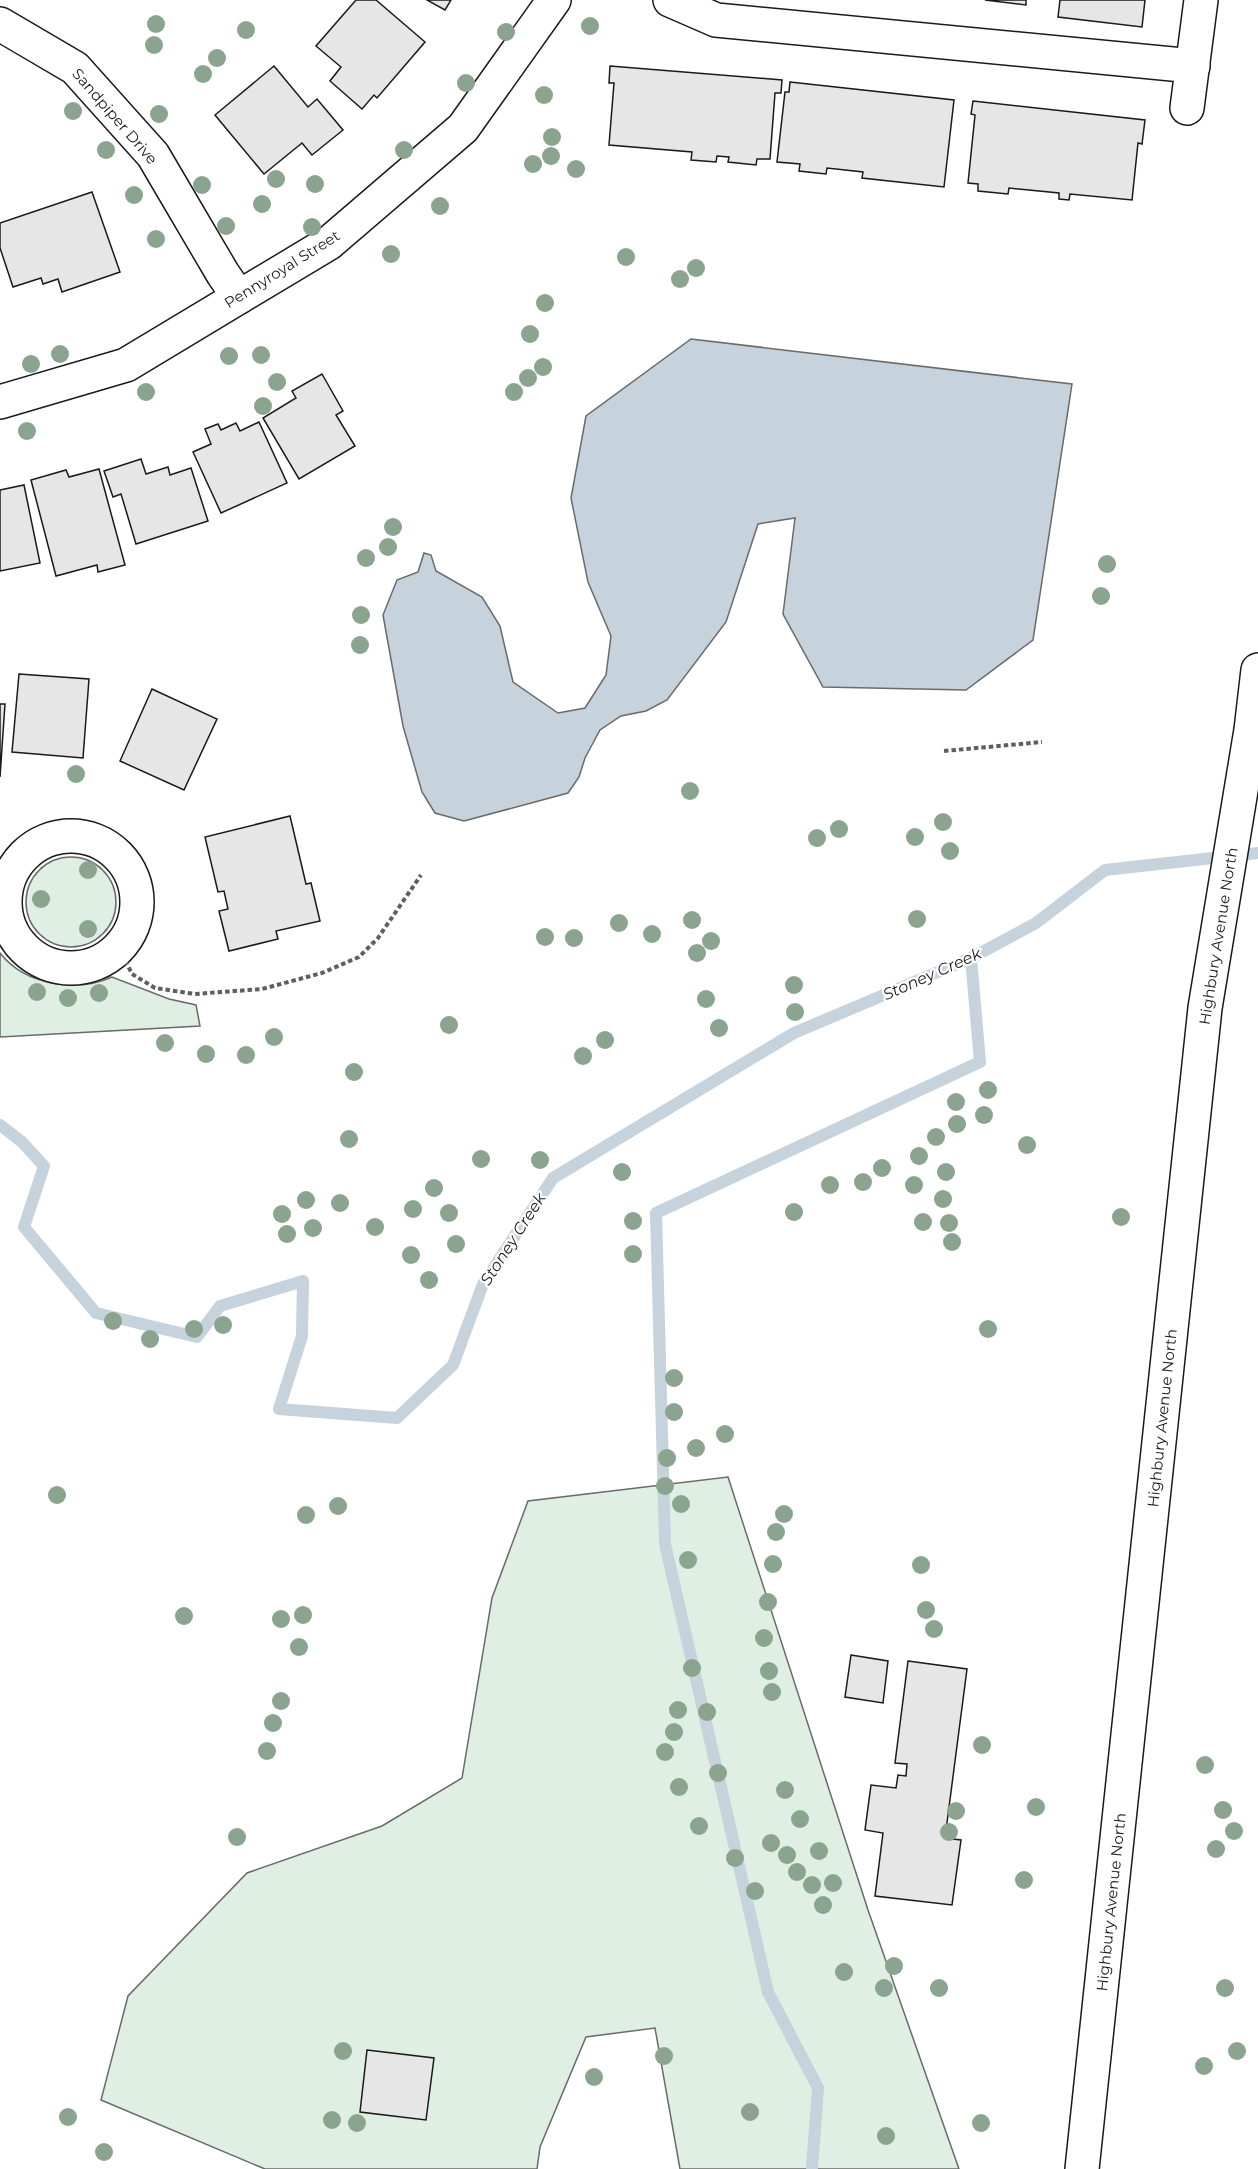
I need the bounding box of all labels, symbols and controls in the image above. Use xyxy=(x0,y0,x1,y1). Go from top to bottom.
street label: Sandpiper Drive xyxy=(68,64,162,168)
street label: Pennyroyal Street xyxy=(221,226,343,312)
street label: Highbury Avenue North xyxy=(1195,846,1241,1026)
water label: Stoney Creek xyxy=(880,943,986,1004)
water label: Stoney Creek xyxy=(476,1188,551,1289)
street label: Highbury Avenue North xyxy=(1143,1328,1181,1508)
street label: Highbury Avenue North xyxy=(1092,1812,1130,1992)

